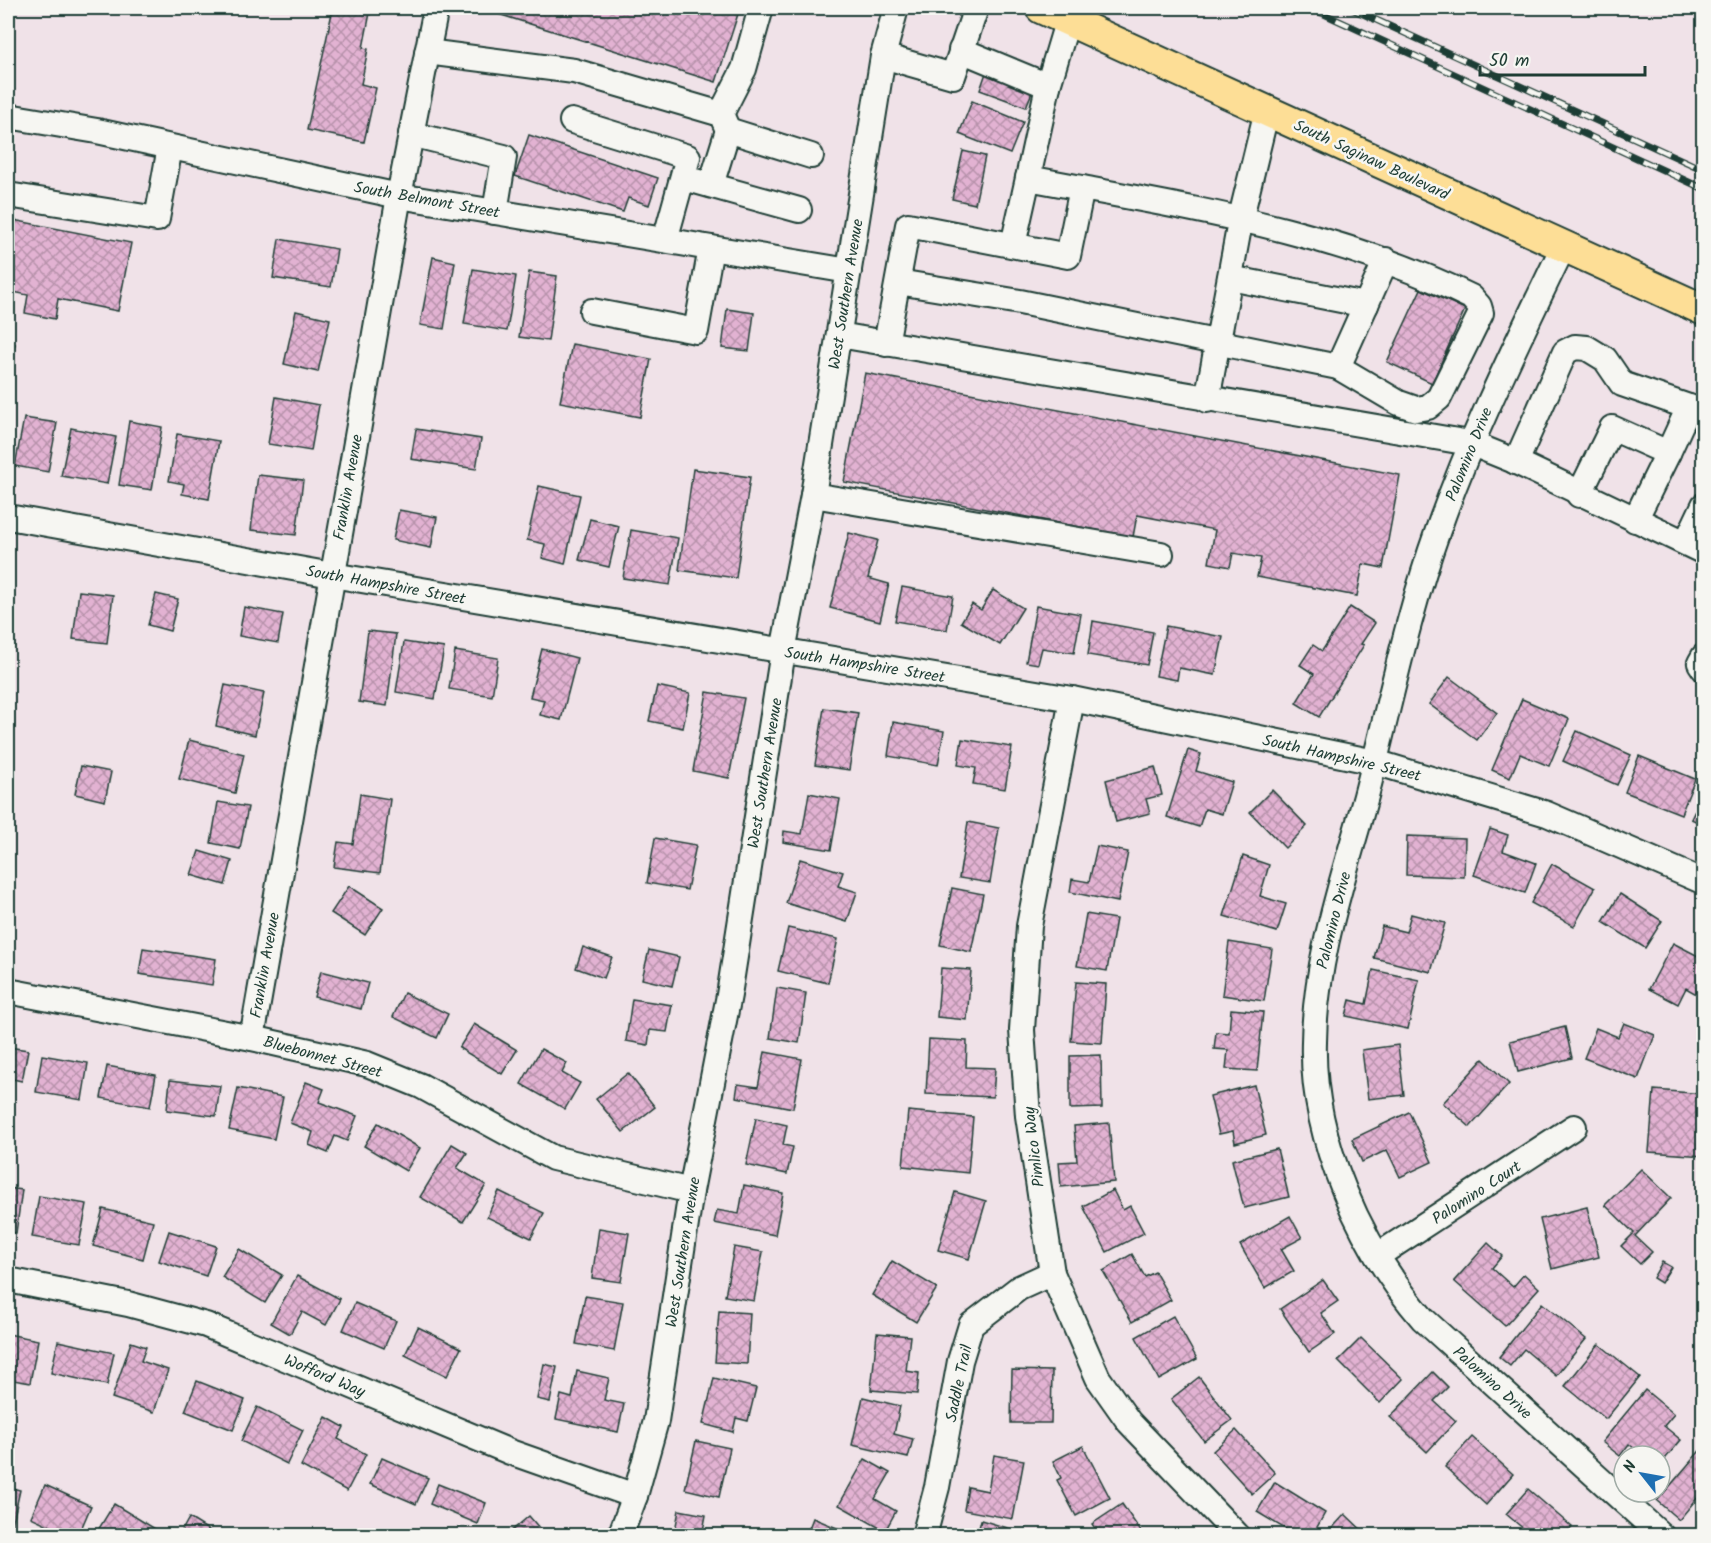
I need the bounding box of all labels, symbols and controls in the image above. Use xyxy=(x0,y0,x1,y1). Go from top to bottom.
scale bar xyxy=(1480,39,1645,77)
text: 50 m xyxy=(1489,47,1529,76)
street label: South Saginaw Boulevard xyxy=(1289,113,1454,208)
street label: South Belmont Street xyxy=(352,175,502,226)
street label: West Southern Avenue xyxy=(822,217,871,371)
street label: Palomino Drive xyxy=(1439,404,1500,505)
street label: Franklin Avenue xyxy=(327,432,370,542)
street label: South Hampshire Street xyxy=(304,559,468,612)
street label: South Hampshire Street xyxy=(783,640,947,691)
street label: West Southern Avenue xyxy=(741,696,790,850)
street label: South Hampshire Street xyxy=(1260,728,1424,789)
street label: Palomino Drive xyxy=(1310,869,1359,972)
street label: Franklin Avenue xyxy=(244,910,287,1020)
street label: Bluebonnet Street xyxy=(260,1030,386,1086)
street label: Pimlico Way xyxy=(1017,1104,1052,1189)
street label: Palomino Court xyxy=(1427,1155,1527,1232)
street label: West Southern Avenue xyxy=(659,1175,708,1329)
street label: Palomino Drive xyxy=(1447,1341,1537,1426)
street label: Saddle Trail xyxy=(939,1342,980,1424)
street label: Wofford Way xyxy=(280,1348,369,1405)
north arrow xyxy=(1612,1444,1672,1504)
text: N xyxy=(1617,1456,1644,1478)

